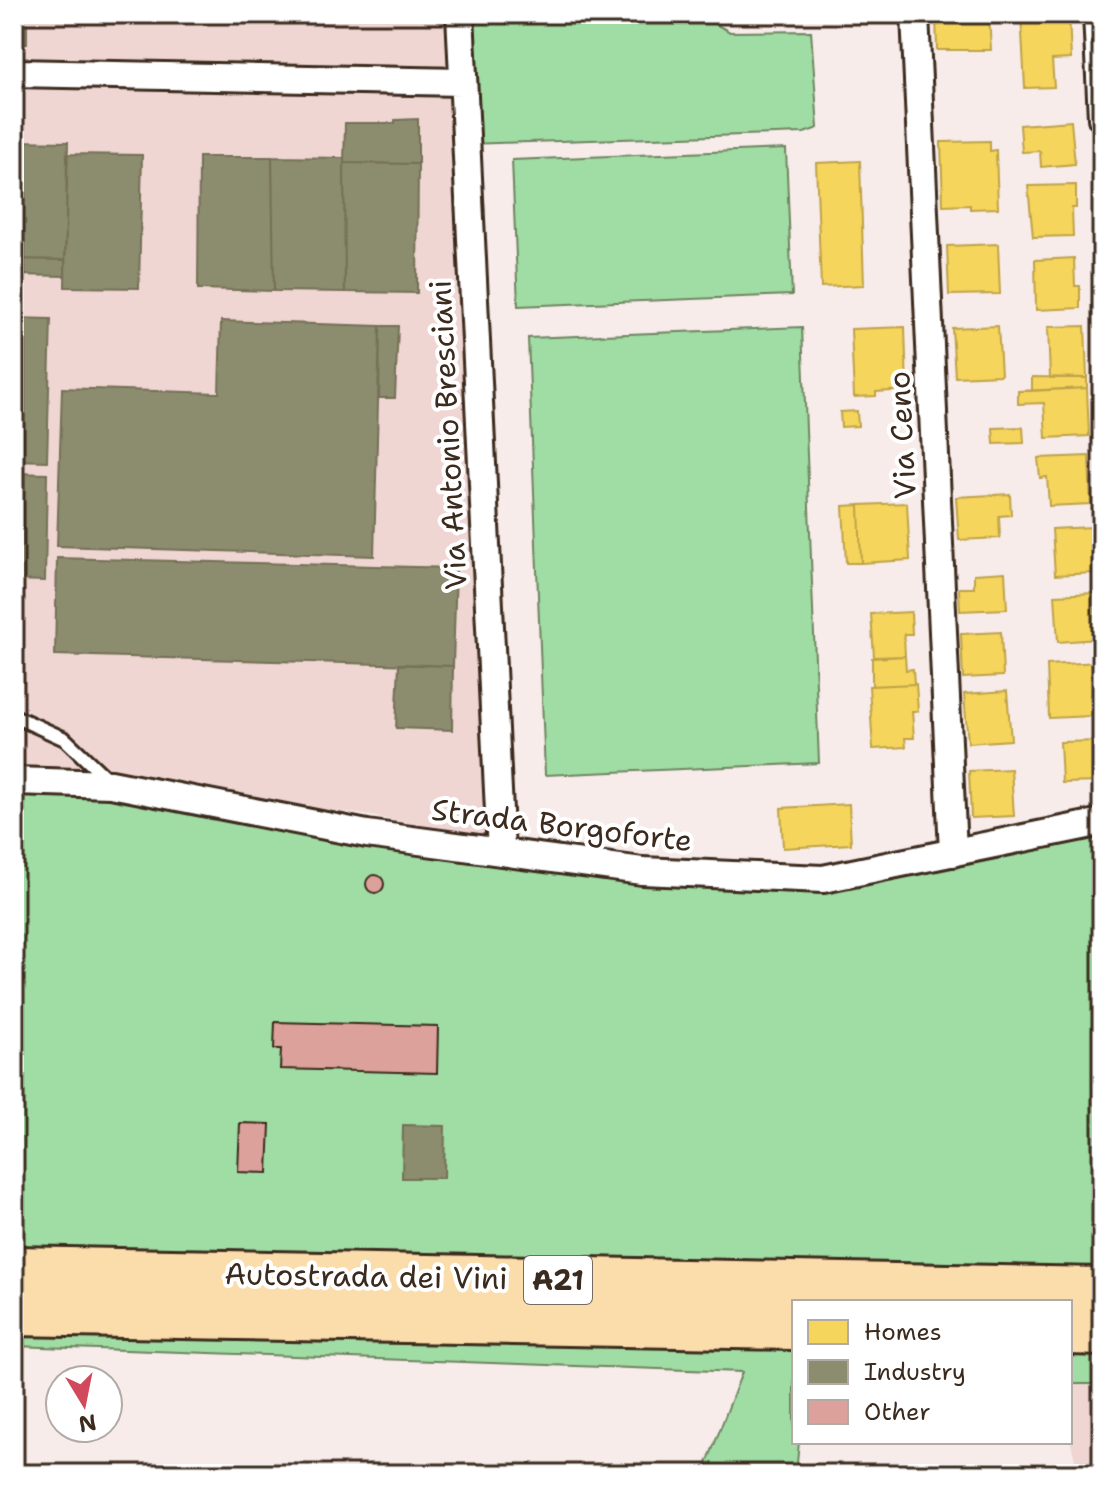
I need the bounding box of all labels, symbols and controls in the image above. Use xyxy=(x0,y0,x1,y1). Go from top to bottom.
street label: Via Antonio Bresciani xyxy=(419,279,477,591)
street label: Via Ceno xyxy=(878,370,926,500)
street label: Strada Borgoforte xyxy=(429,789,695,861)
street label: Autostrada dei Vini xyxy=(224,1253,508,1299)
road number: A21 xyxy=(524,1256,592,1304)
legend xyxy=(792,1300,1072,1444)
text: Homes xyxy=(864,1316,942,1348)
text: Industry xyxy=(864,1356,966,1388)
north arrow xyxy=(44,1364,124,1444)
text: Other xyxy=(864,1396,931,1428)
text: N xyxy=(76,1407,98,1439)

